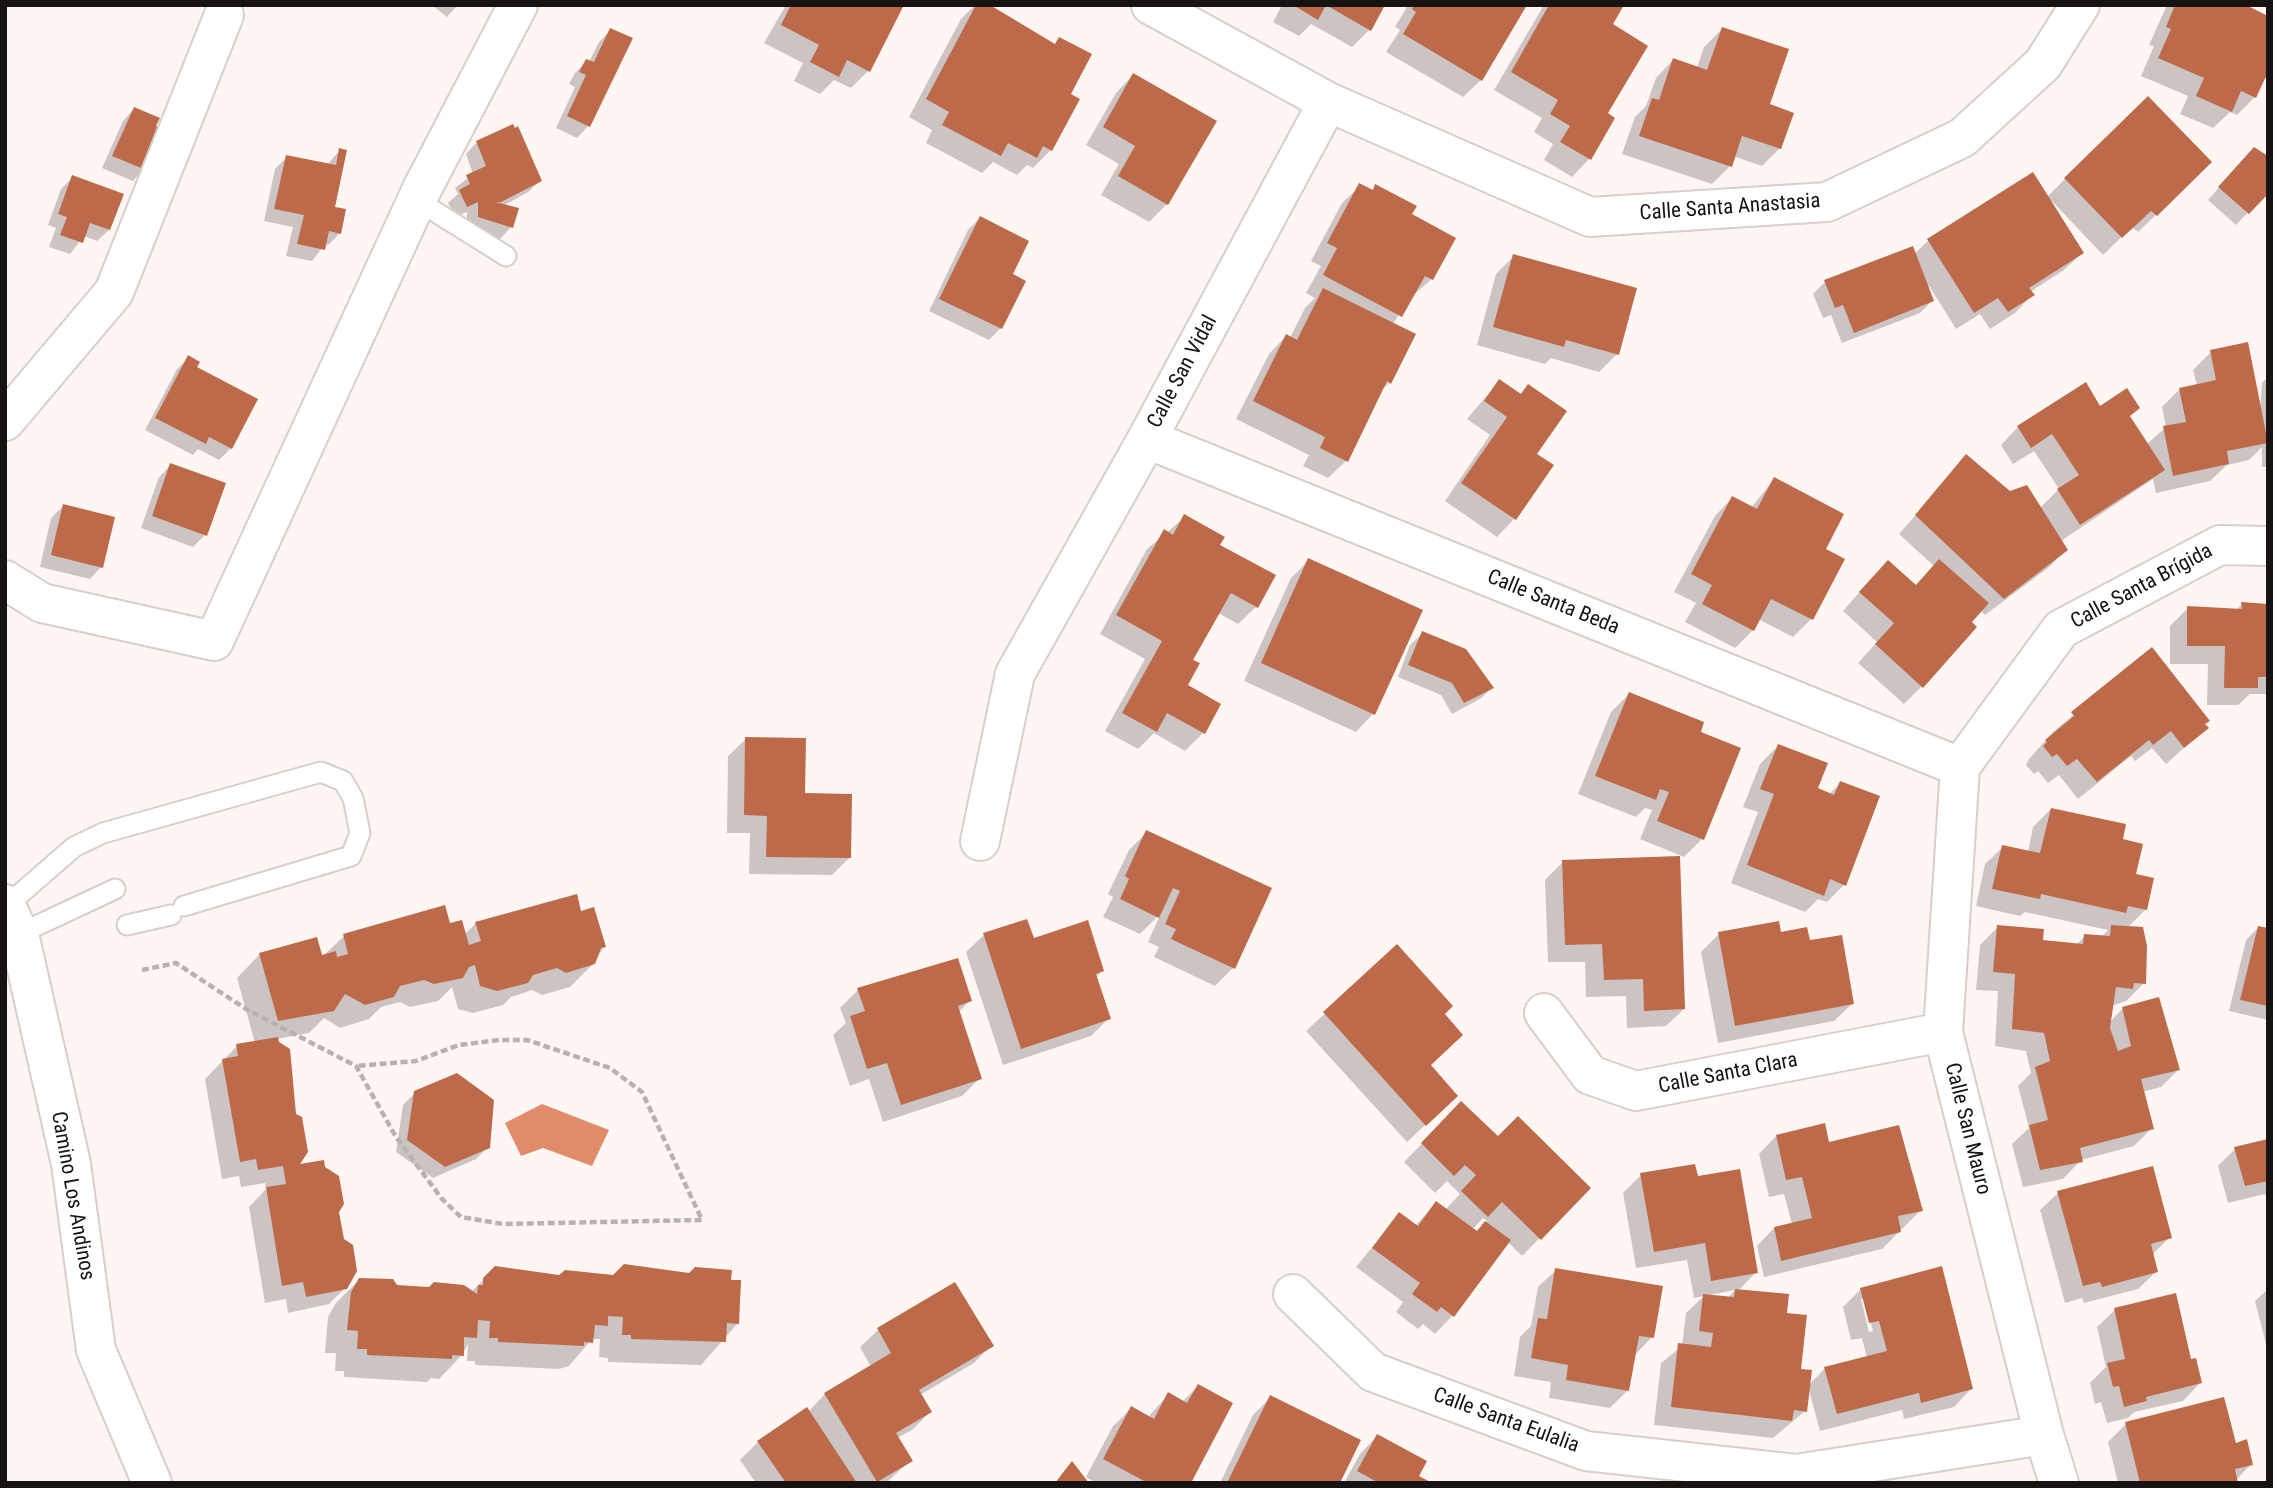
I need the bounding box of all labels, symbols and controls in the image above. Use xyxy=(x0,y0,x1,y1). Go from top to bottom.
street label: Calle Santa Anastasia xyxy=(1639,189,1821,227)
street label: Calle San Vidal xyxy=(1143,311,1223,433)
street label: Calle Santa Brígida xyxy=(2067,539,2217,635)
street label: Calle Santa Beda xyxy=(1483,565,1623,641)
street label: Calle Santa Clara xyxy=(1656,1048,1800,1100)
street label: Calle San Mauro xyxy=(1938,1060,1996,1198)
street label: Camino Los Andinos xyxy=(45,1110,99,1282)
street label: Calle Santa Eulalia xyxy=(1430,1383,1582,1459)

